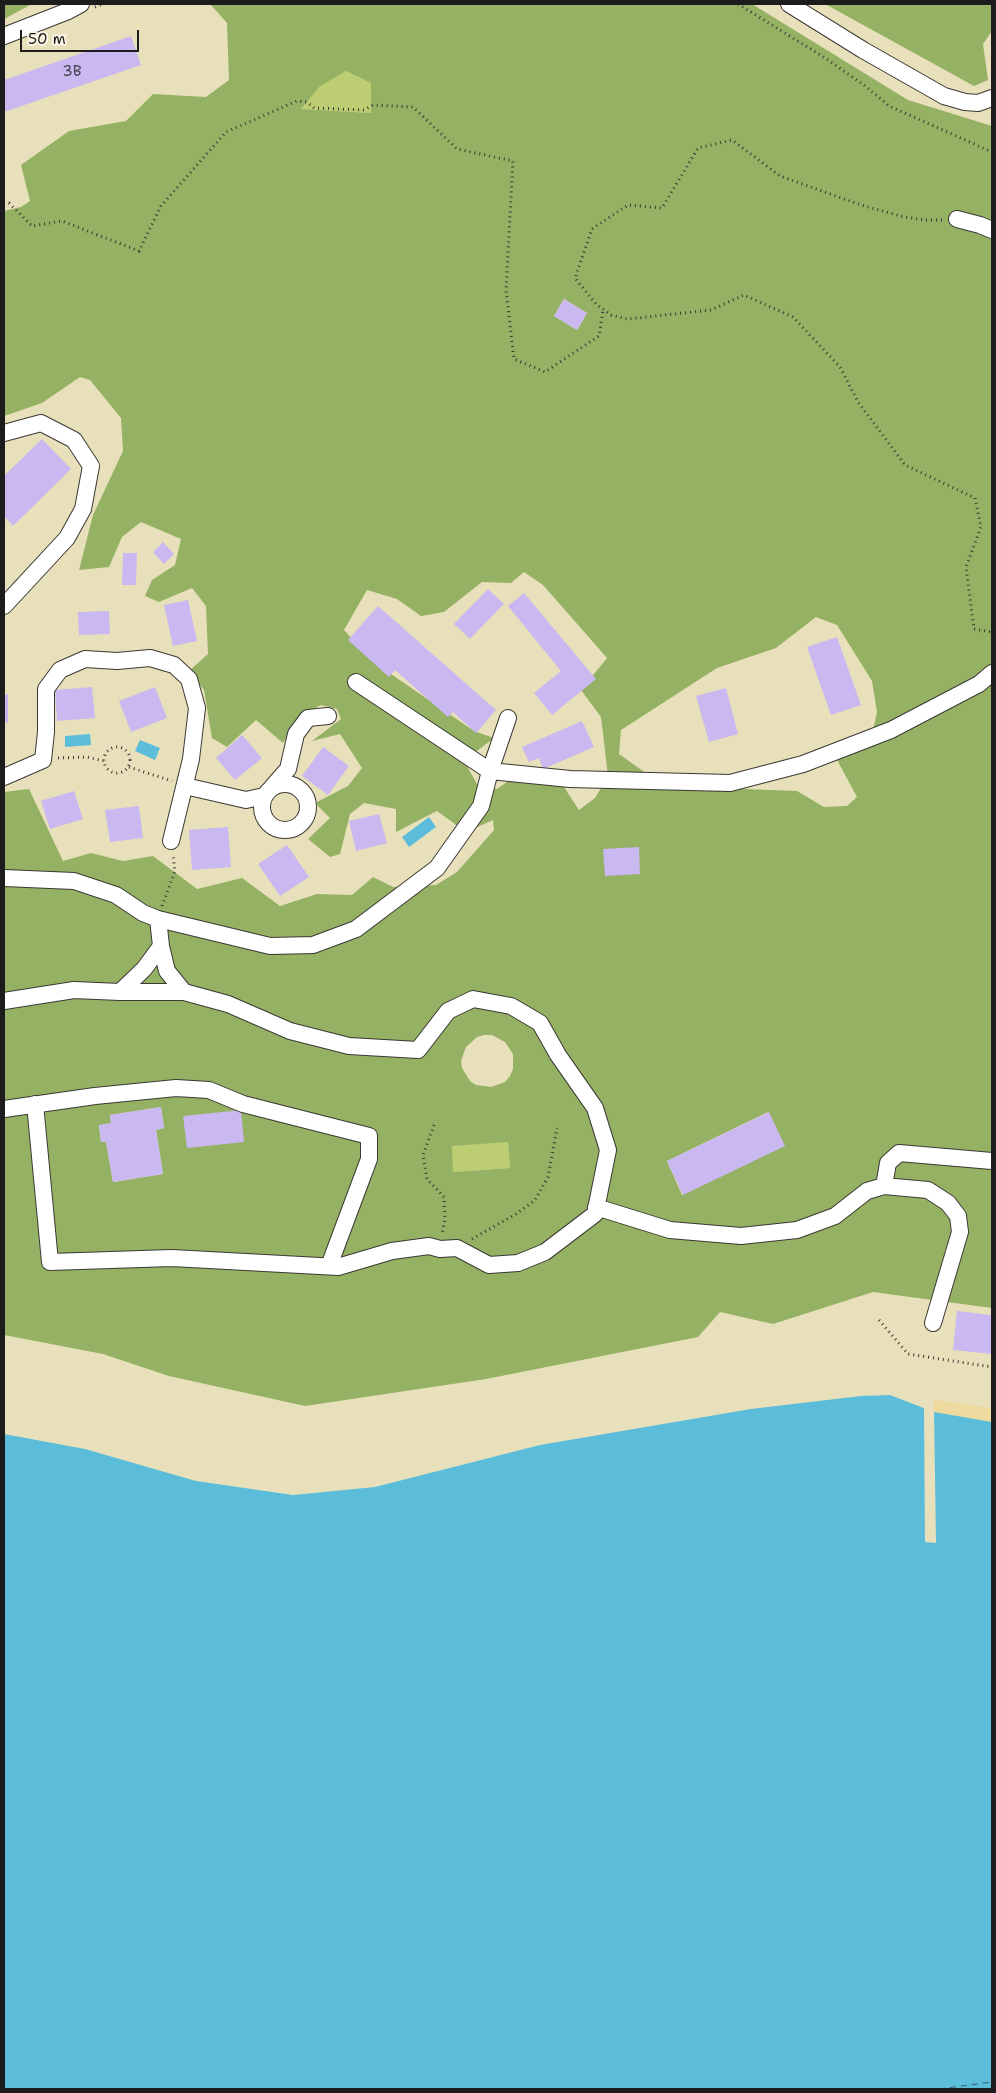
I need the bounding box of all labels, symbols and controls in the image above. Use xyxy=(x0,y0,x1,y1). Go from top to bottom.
scale bar xyxy=(22,20,141,52)
text: 50 m xyxy=(28,29,66,49)
house number: 3В xyxy=(62,63,82,81)

